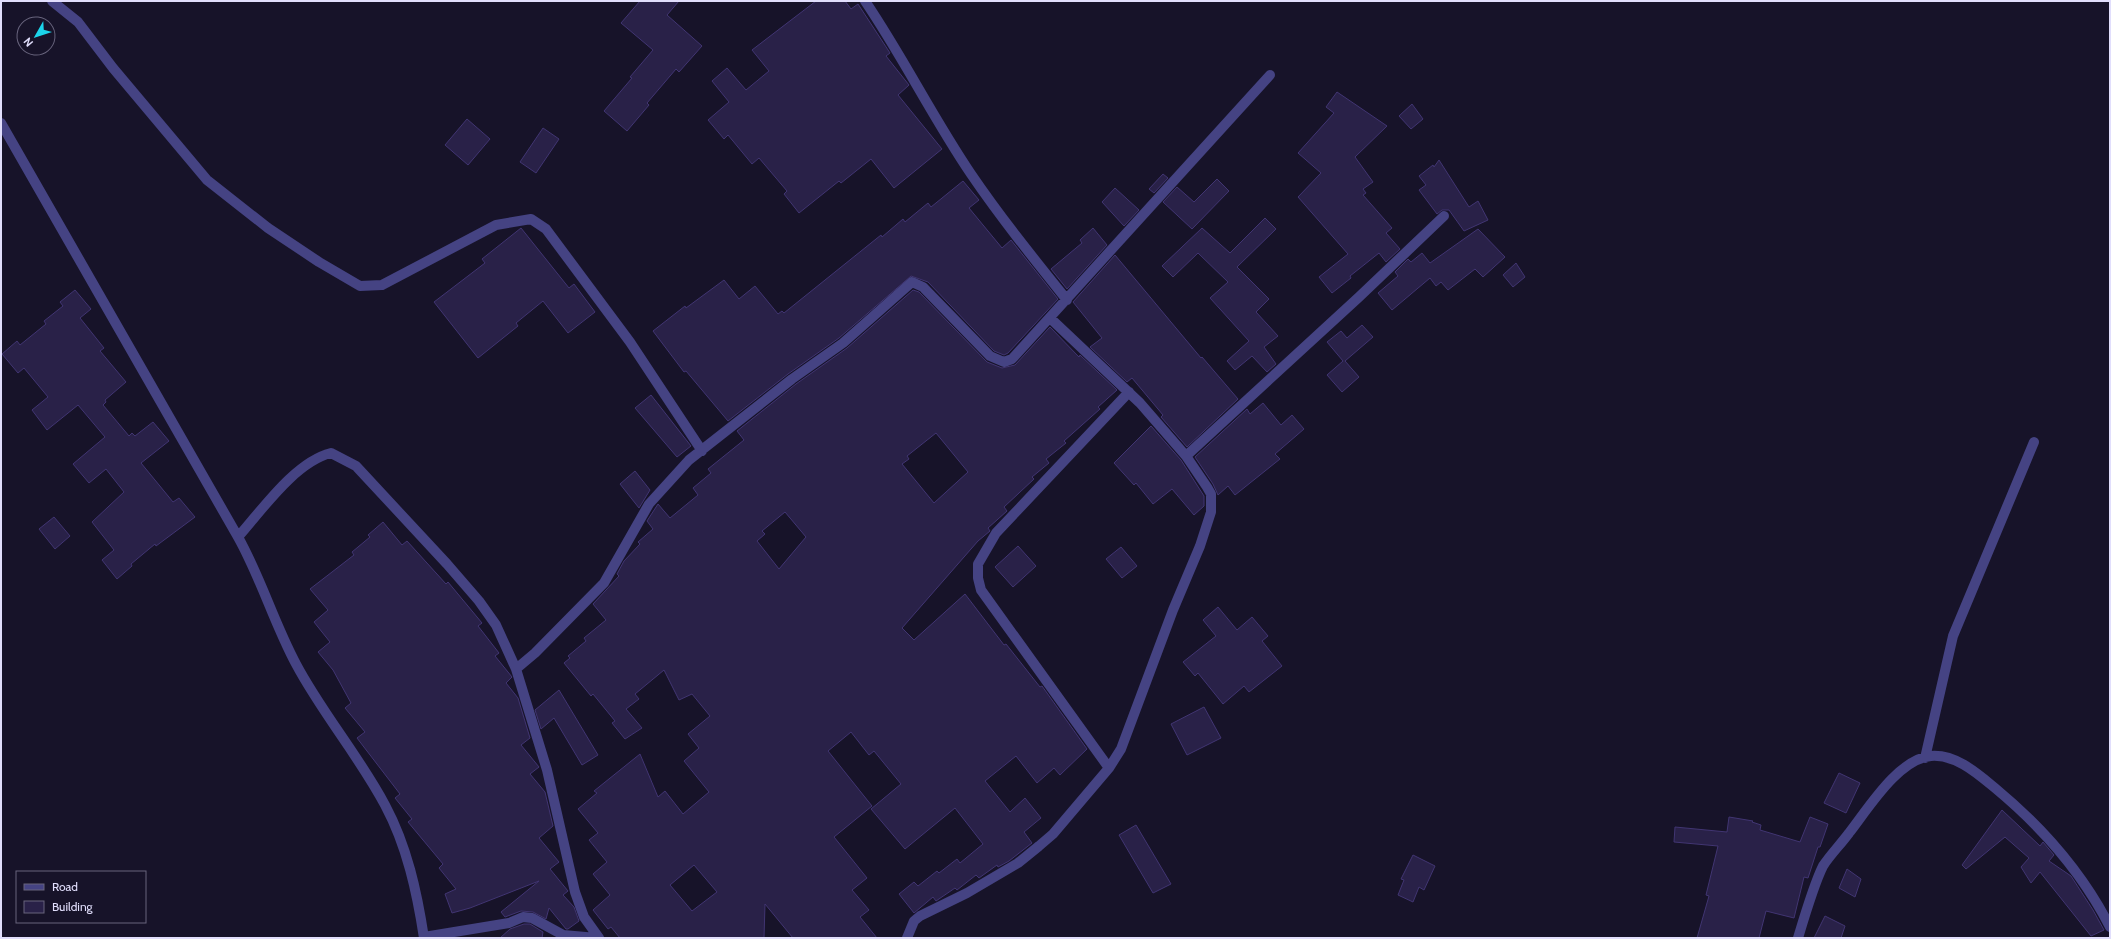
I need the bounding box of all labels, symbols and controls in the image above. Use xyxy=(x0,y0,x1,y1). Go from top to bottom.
north arrow xyxy=(16,16,56,56)
text: N xyxy=(20,35,36,50)
legend xyxy=(16,871,146,923)
text: Road xyxy=(52,879,78,894)
text: Building xyxy=(52,899,94,914)

